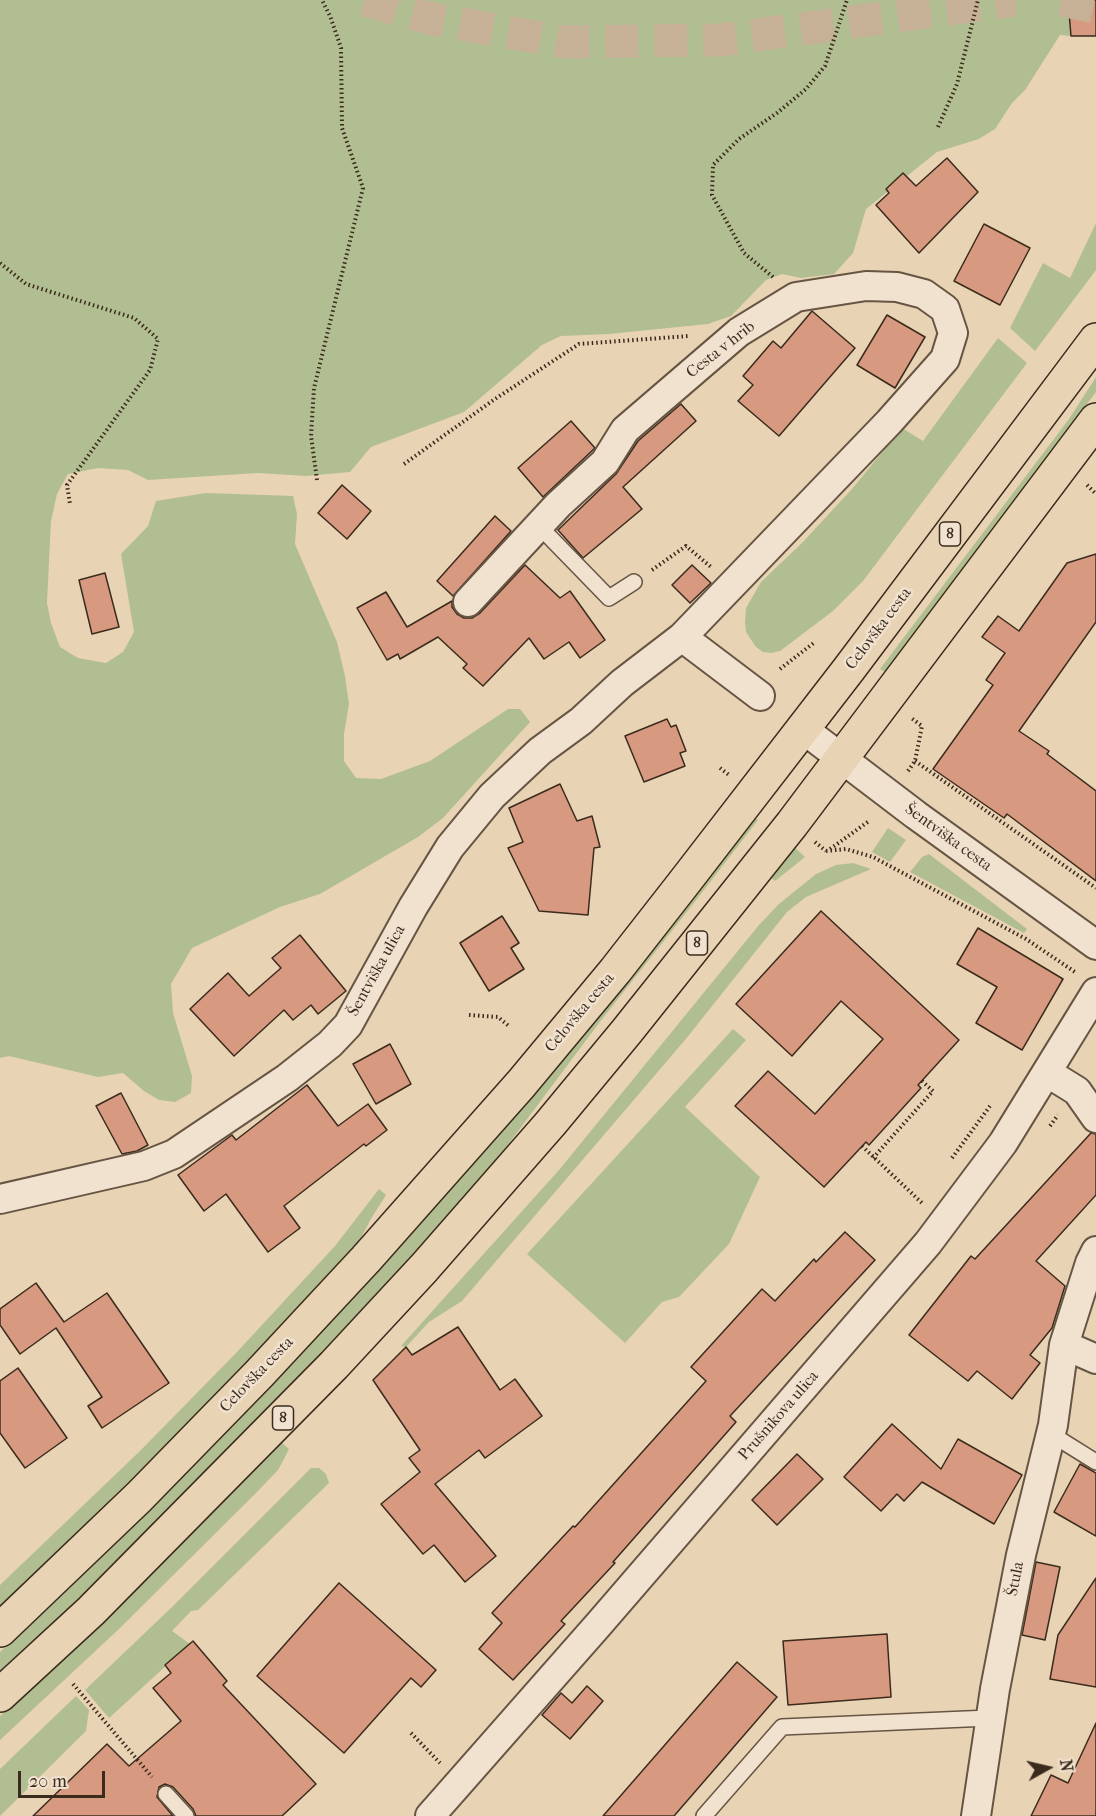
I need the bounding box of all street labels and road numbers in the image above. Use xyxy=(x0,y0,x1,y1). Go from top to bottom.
street label: Cesta v hrib xyxy=(683,317,759,383)
road number: 8 xyxy=(940,522,960,546)
street label: Celovška cesta xyxy=(842,584,916,674)
street label: Šentviška cesta xyxy=(901,800,995,876)
street label: Šentviška ulica xyxy=(344,922,410,1020)
road number: 8 xyxy=(686,931,708,955)
street label: Celovška cesta xyxy=(541,969,619,1057)
street label: Celovška cesta xyxy=(216,1333,298,1417)
street label: Prušnikova ulica xyxy=(735,1367,823,1465)
road number: 8 xyxy=(272,1406,294,1430)
street label: Štula xyxy=(1003,1560,1029,1598)

